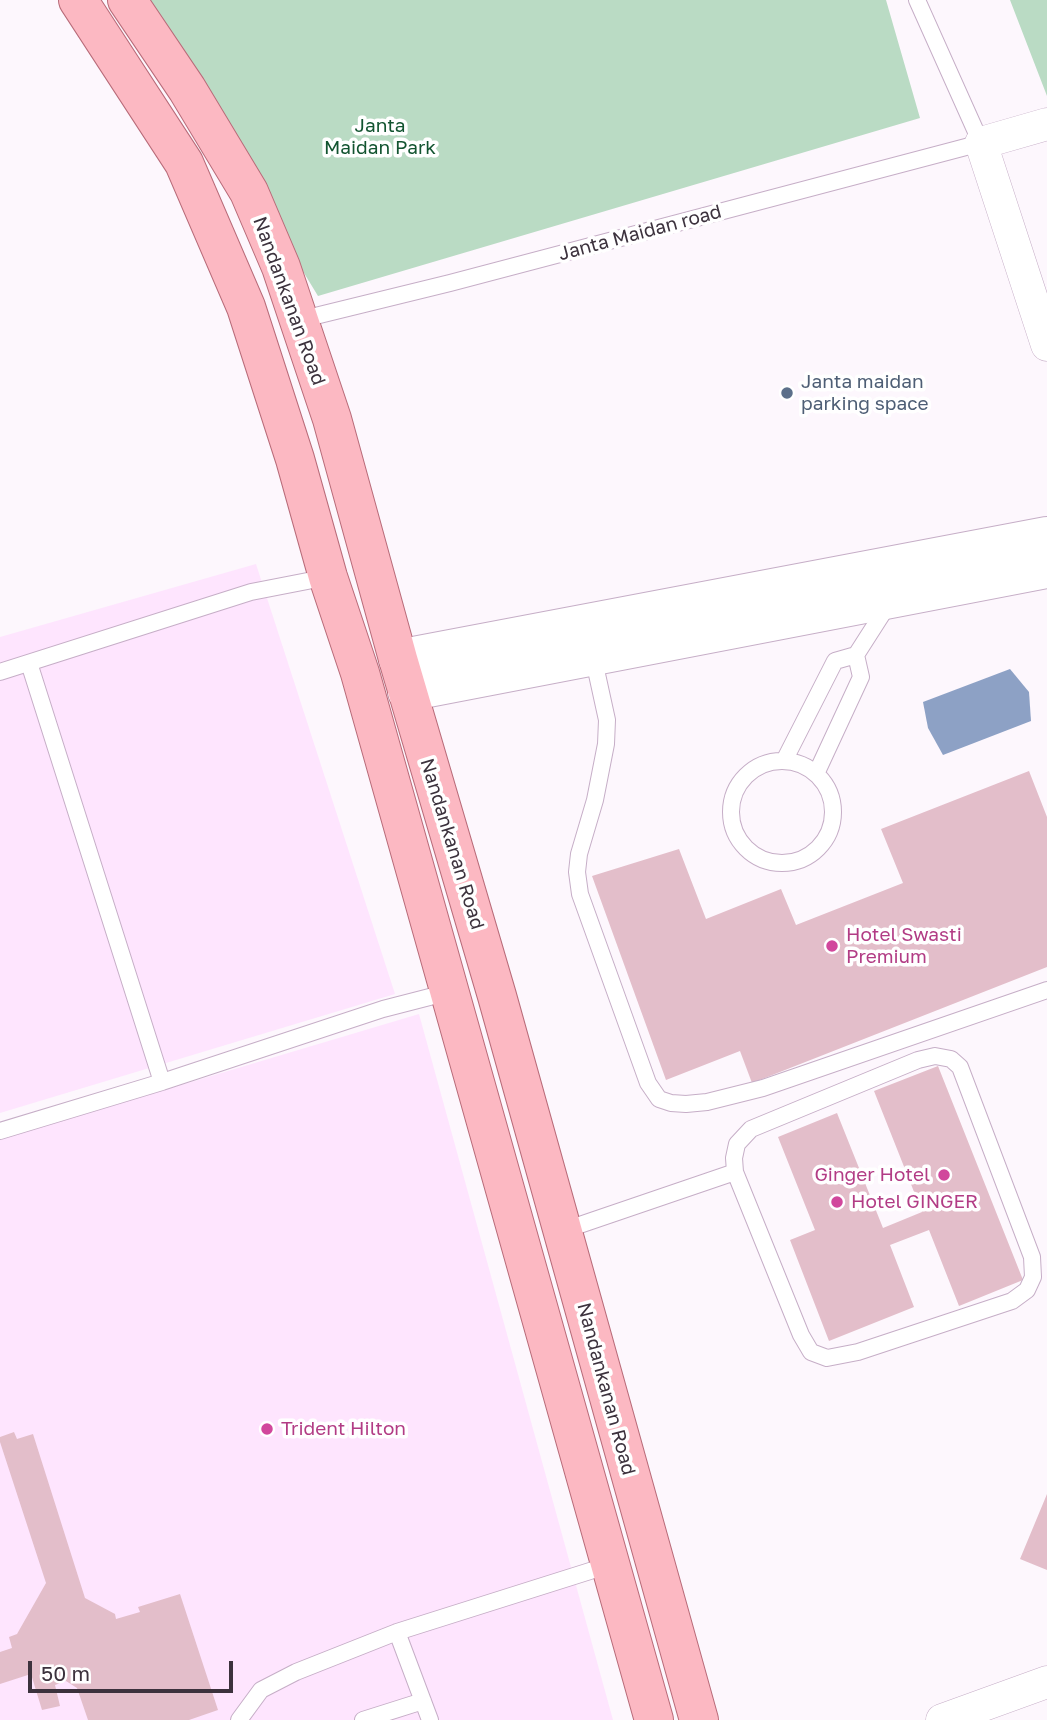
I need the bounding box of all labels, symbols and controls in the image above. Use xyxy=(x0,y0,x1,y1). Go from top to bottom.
park label: Janta Maidan Park xyxy=(324,115,436,159)
street label: Janta Maidan road xyxy=(556,200,724,266)
street label: Nandankanan Road xyxy=(248,214,330,388)
place label: Janta maidan parking space xyxy=(801,371,929,415)
marker: Janta maidan parking space xyxy=(779,385,795,401)
street label: Nandankanan Road xyxy=(415,756,489,932)
place label: Hotel Swasti Premium xyxy=(846,924,962,968)
marker: Hotel Swasti Premium xyxy=(824,938,840,954)
place label: Ginger Hotel xyxy=(814,1164,930,1186)
marker: Ginger Hotel xyxy=(936,1167,952,1183)
place label: Hotel GINGER xyxy=(851,1191,978,1213)
marker: Hotel GINGER xyxy=(829,1194,845,1210)
street label: Nandankanan Road xyxy=(572,1300,640,1478)
place label: Trident Hilton xyxy=(281,1418,406,1440)
marker: Trident Hilton xyxy=(259,1421,275,1437)
scale bar xyxy=(32,1646,236,1690)
text: 50 m xyxy=(41,1660,90,1686)

